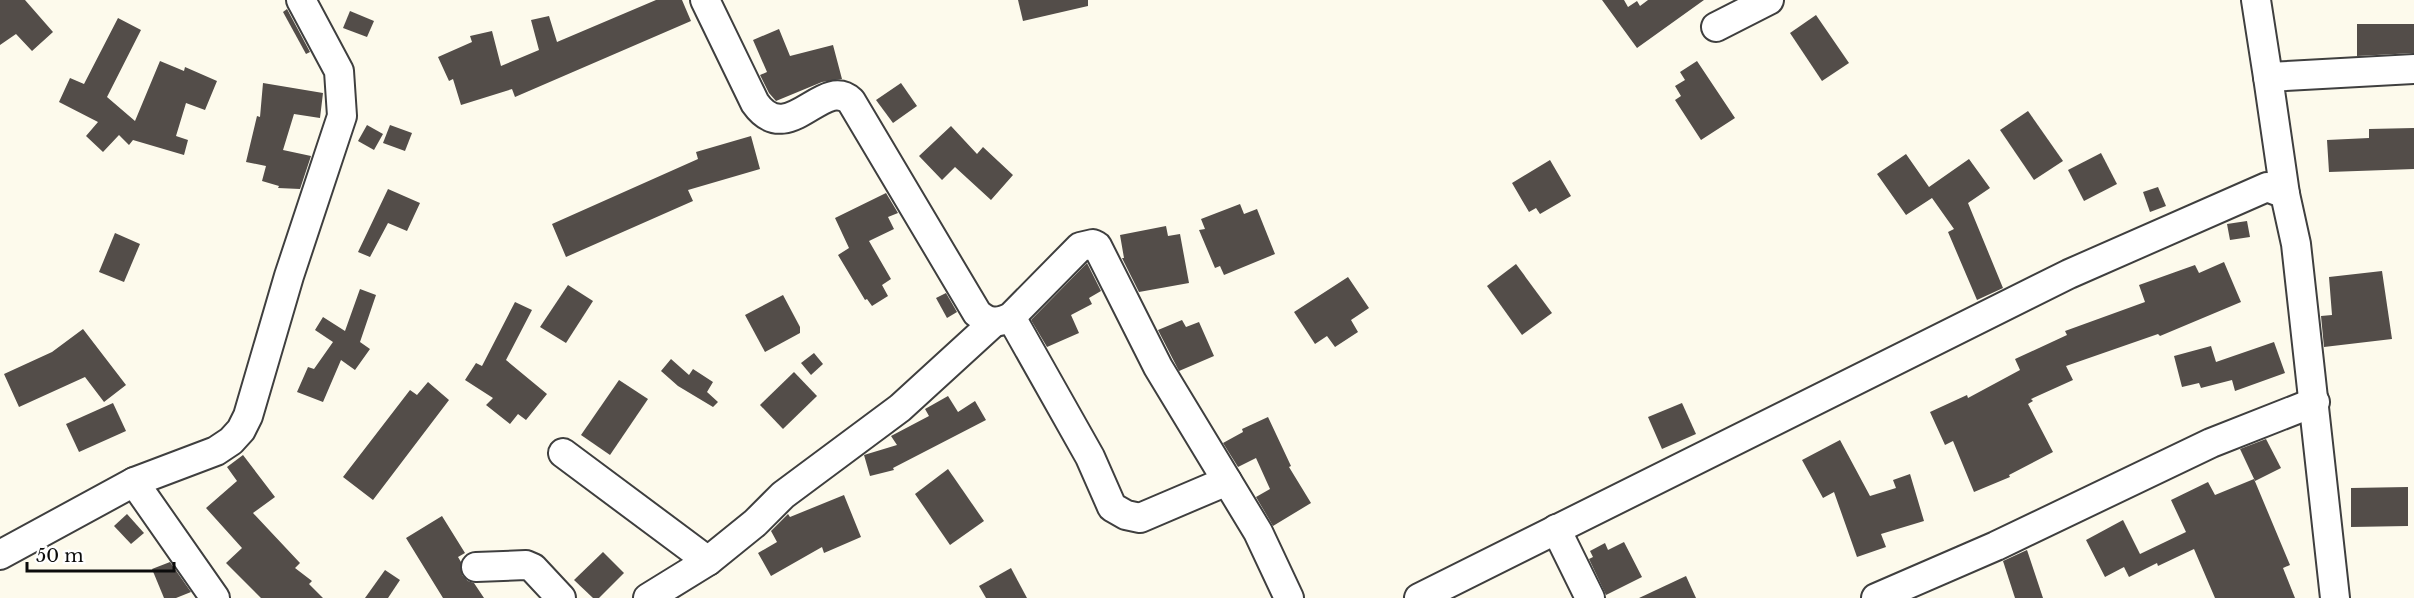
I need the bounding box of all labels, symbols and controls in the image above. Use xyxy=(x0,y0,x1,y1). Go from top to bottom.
scale bar xyxy=(27,535,174,573)
text: 50 m xyxy=(36,545,84,567)

